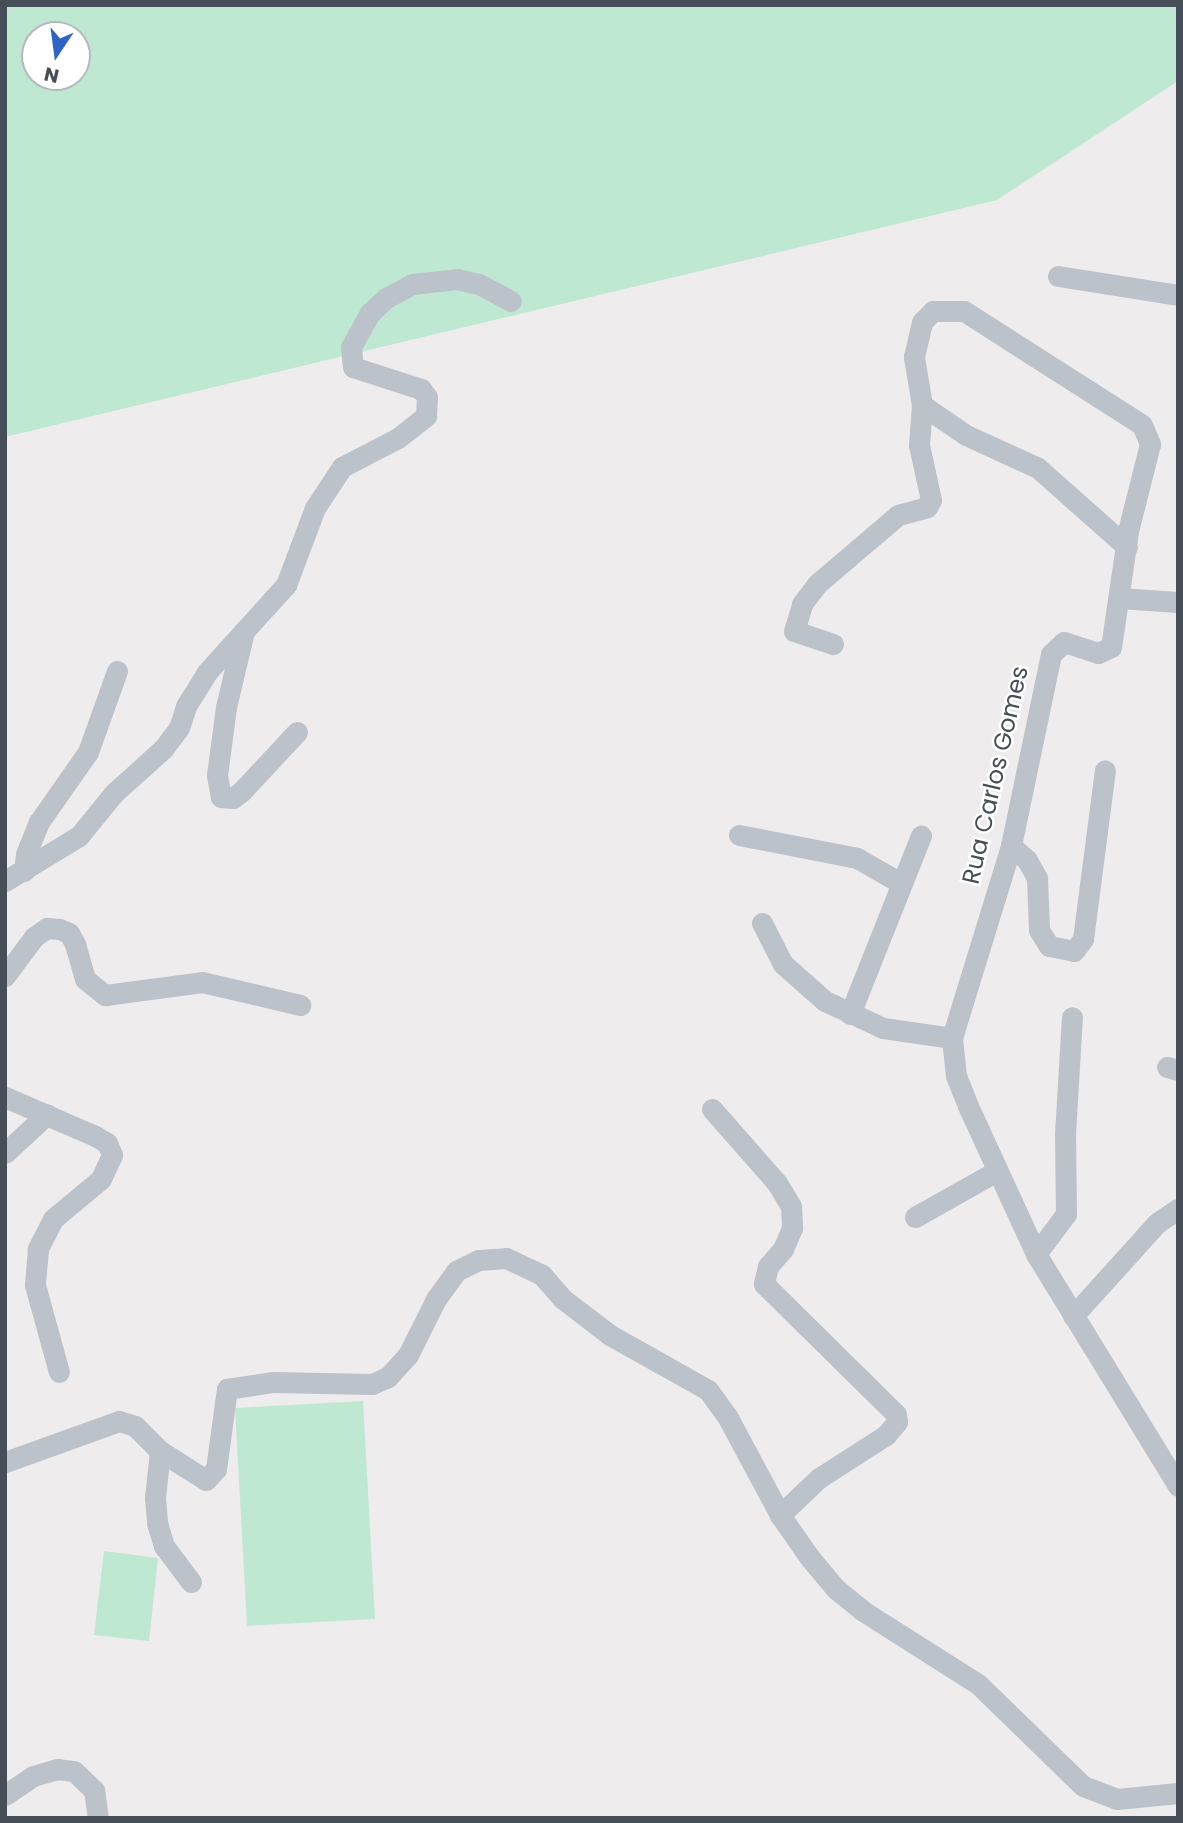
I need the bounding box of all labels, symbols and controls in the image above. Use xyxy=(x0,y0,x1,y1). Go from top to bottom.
north arrow xyxy=(21,21,91,91)
text: N xyxy=(42,60,62,90)
street label: Rua Carlos Gomes xyxy=(956,663,1034,887)

